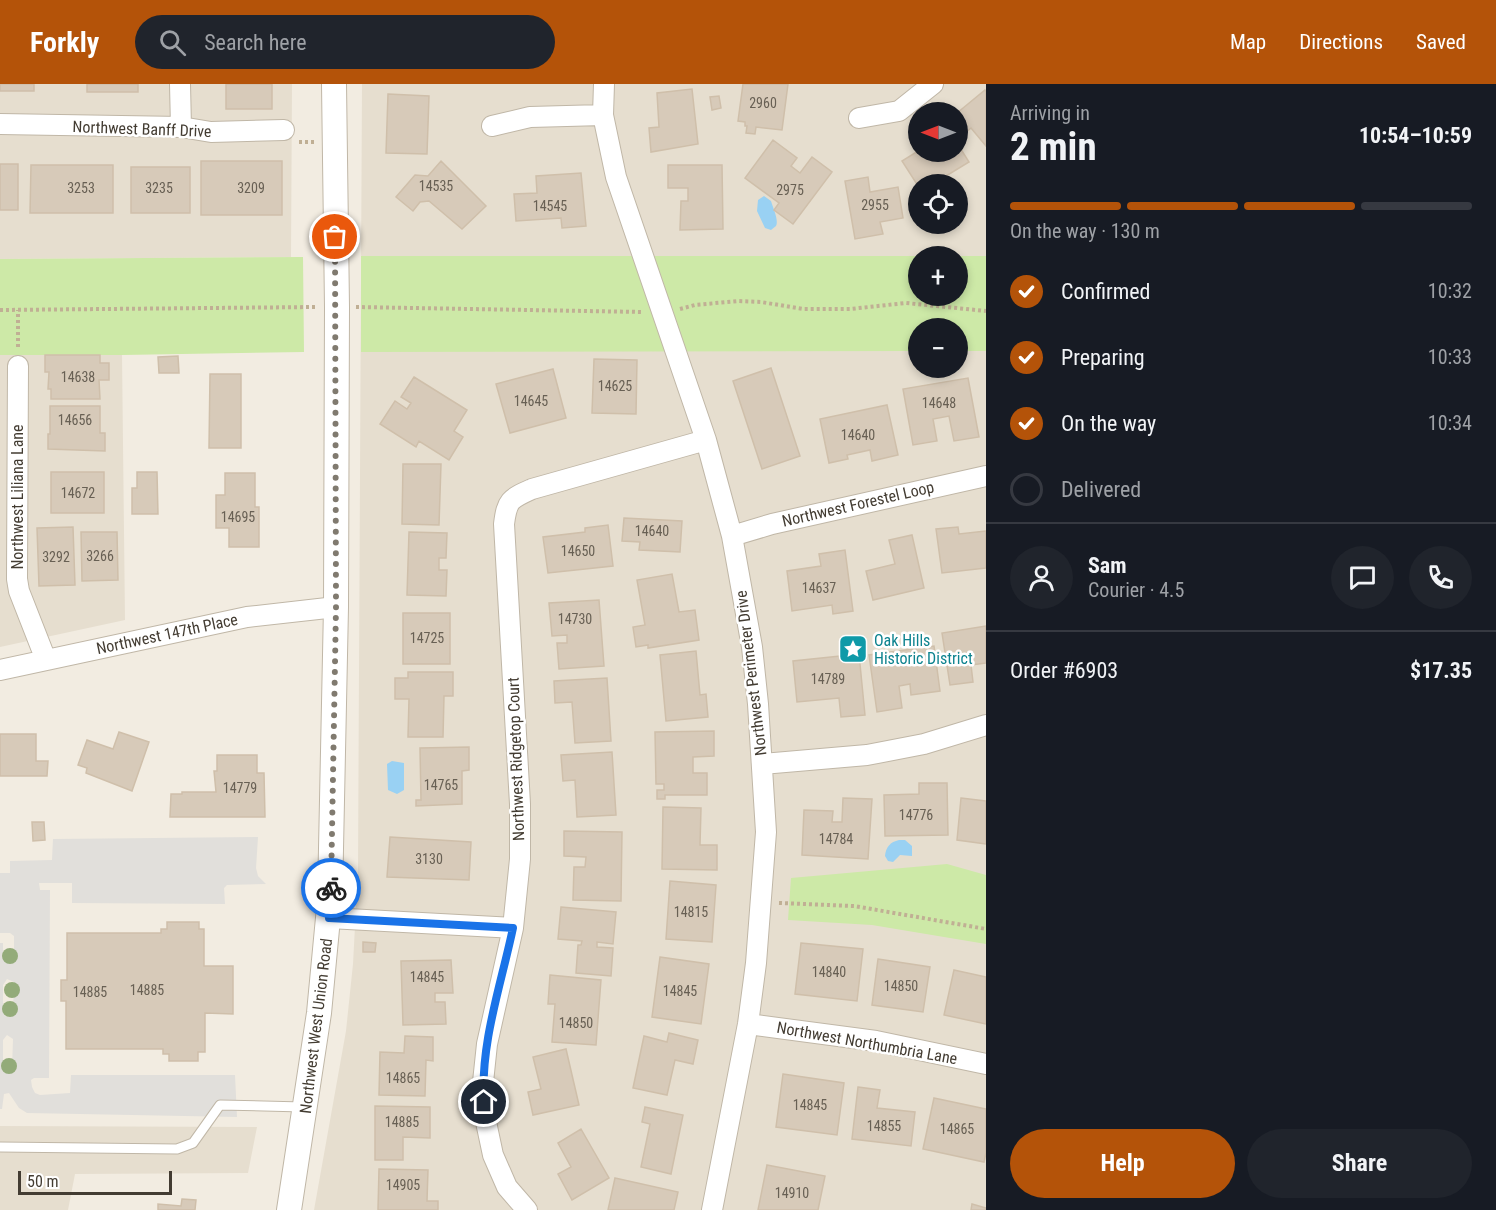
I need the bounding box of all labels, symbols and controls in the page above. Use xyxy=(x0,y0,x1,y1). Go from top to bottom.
search box xyxy=(135,15,555,69)
text: Forkly xyxy=(30,26,99,59)
icon: search xyxy=(156,26,189,59)
text: Search here xyxy=(204,30,307,55)
text: Map xyxy=(1230,30,1266,54)
text: Directions xyxy=(1299,30,1383,54)
text: Saved xyxy=(1416,30,1466,54)
house number: 2960 xyxy=(749,95,777,111)
text: Arriving in xyxy=(1010,101,1090,125)
north arrow xyxy=(908,102,968,162)
map controls xyxy=(908,102,968,378)
street label: Northwest Banff Drive xyxy=(72,117,212,141)
text: 10:54–10:59 xyxy=(1359,123,1472,148)
text: 2 min xyxy=(1010,124,1097,170)
button: locate xyxy=(908,174,968,234)
house number: 14535 xyxy=(419,178,453,194)
house number: 3253 xyxy=(67,180,95,196)
house number: 3235 xyxy=(145,180,173,196)
house number: 3209 xyxy=(237,180,265,196)
house number: 2975 xyxy=(776,182,804,198)
house number: 2955 xyxy=(861,197,889,213)
house number: 14545 xyxy=(533,198,567,214)
pin xyxy=(309,211,360,262)
text: On the way · 130 m xyxy=(1010,219,1160,243)
icon: bag xyxy=(318,220,351,253)
button: + xyxy=(908,246,968,306)
icon: check xyxy=(1010,275,1043,308)
text: Confirmed xyxy=(1061,279,1150,304)
text: 10:32 xyxy=(1428,279,1472,303)
button: − xyxy=(908,318,968,378)
icon: check xyxy=(1010,341,1043,374)
text: Preparing xyxy=(1061,345,1145,370)
text: 10:33 xyxy=(1428,345,1472,369)
house number: 14638 xyxy=(61,369,95,385)
house number: 14625 xyxy=(598,378,632,394)
house number: 14645 xyxy=(514,393,548,409)
house number: 14648 xyxy=(922,395,956,411)
icon: check xyxy=(1010,407,1043,440)
text: On the way xyxy=(1061,411,1156,436)
text: 10:34 xyxy=(1428,411,1472,435)
house number: 14656 xyxy=(58,412,92,428)
street label: Northwest Liliana Lane xyxy=(8,424,27,570)
house number: 14640 xyxy=(841,427,875,443)
street label: Northwest Forestel Loop xyxy=(780,477,936,531)
text: Delivered xyxy=(1061,477,1141,502)
house number: 14672 xyxy=(61,485,95,501)
house number: 14695 xyxy=(221,509,255,525)
house number: 14640 xyxy=(635,523,669,539)
house number: 14650 xyxy=(561,543,595,559)
button: person xyxy=(1010,546,1073,609)
button: chat xyxy=(1331,546,1394,609)
button: phone xyxy=(1409,546,1472,609)
house number: 3266 xyxy=(86,548,114,564)
house number: 3292 xyxy=(42,549,70,565)
text: Sam xyxy=(1088,553,1127,578)
text: Courier · 4.5 xyxy=(1088,578,1184,602)
house number: 14637 xyxy=(802,580,836,596)
street label: Northwest Perimeter Drive xyxy=(731,589,771,757)
street label: Northwest 147th Place xyxy=(94,610,240,658)
house number: 14730 xyxy=(558,611,592,627)
house number: 14725 xyxy=(410,630,444,646)
place label: Oak Hills Historic District xyxy=(874,631,973,668)
place icon: Oak Hills Historic District xyxy=(837,633,869,665)
text: Order #6903 xyxy=(1010,658,1118,683)
text: $17.35 xyxy=(1410,658,1472,683)
house number: 14789 xyxy=(811,671,845,687)
street label: Northwest Ridgetop Court xyxy=(504,677,528,841)
house number: 14765 xyxy=(424,777,458,793)
house number: 14779 xyxy=(223,780,257,796)
house number: 14776 xyxy=(899,807,933,823)
house number: 14784 xyxy=(819,831,853,847)
house number: 3130 xyxy=(415,851,443,867)
courier xyxy=(301,858,361,918)
icon: bike xyxy=(315,872,348,905)
house number: 14815 xyxy=(674,904,708,920)
street label: Northwest West Union Road xyxy=(296,937,336,1115)
house number: 14840 xyxy=(812,964,846,980)
house number: 14845 xyxy=(410,969,444,985)
house number: 14850 xyxy=(884,978,918,994)
house number: 14885 xyxy=(130,982,164,998)
house number: 14845 xyxy=(663,983,697,999)
house number: 14885 xyxy=(73,984,107,1000)
house number: 14850 xyxy=(559,1015,593,1031)
street label: Northwest Northumbria Lane xyxy=(775,1018,959,1068)
house number: 14865 xyxy=(386,1070,420,1086)
pin xyxy=(458,1076,509,1127)
icon: home xyxy=(467,1085,500,1118)
house number: 14845 xyxy=(793,1097,827,1113)
house number: 14885 xyxy=(385,1114,419,1130)
house number: 14855 xyxy=(867,1118,901,1134)
house number: 14865 xyxy=(940,1121,974,1137)
button: Help xyxy=(1010,1129,1235,1198)
button: Share xyxy=(1247,1129,1472,1198)
scale bar xyxy=(18,1168,172,1196)
text: 50 m xyxy=(27,1172,59,1191)
house number: 14905 xyxy=(386,1177,420,1193)
house number: 14910 xyxy=(775,1185,809,1201)

